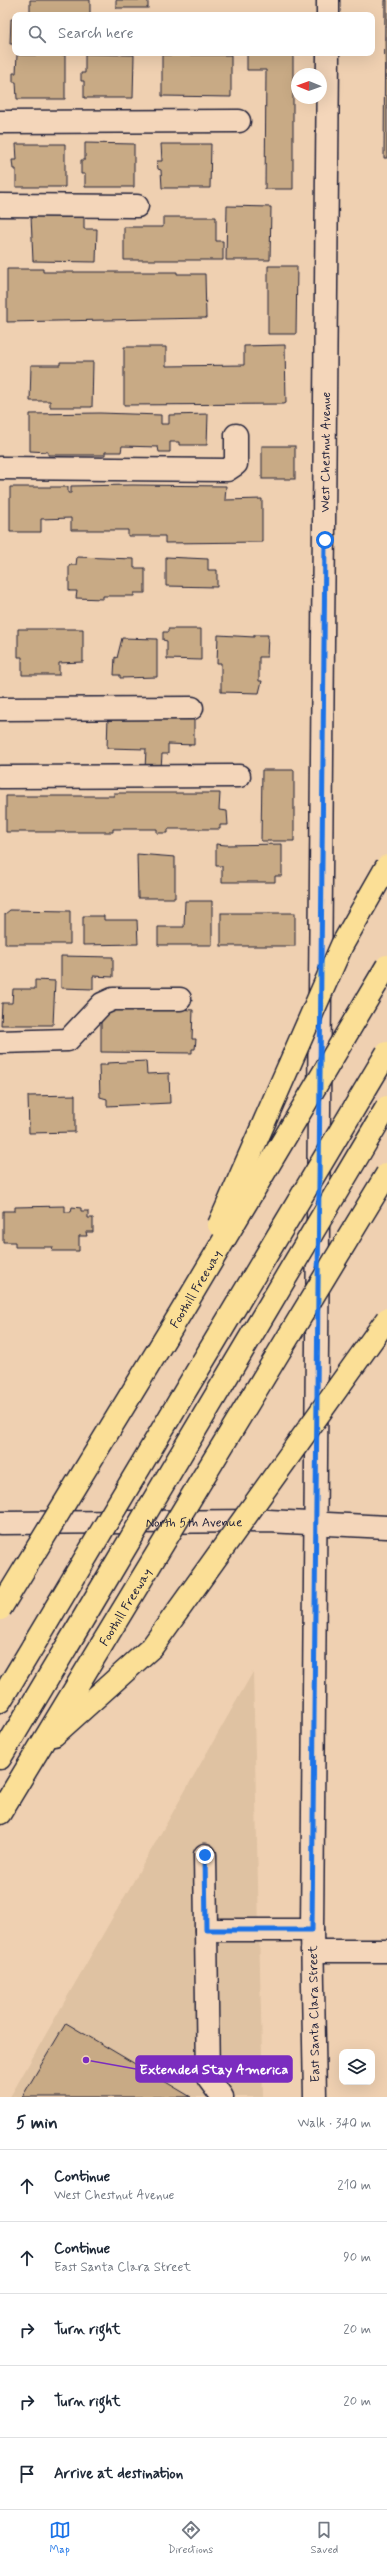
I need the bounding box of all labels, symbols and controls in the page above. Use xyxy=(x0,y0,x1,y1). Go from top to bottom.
search box xyxy=(12,12,375,56)
icon: search xyxy=(26,23,48,45)
text: Search here xyxy=(58,24,134,44)
north arrow xyxy=(291,68,327,104)
street label: West Chestnut Avenue xyxy=(317,392,335,512)
route start xyxy=(316,531,334,549)
street label: Foothill Freeway xyxy=(166,1247,226,1332)
street label: North 5th Avenue xyxy=(146,1514,242,1532)
street label: Foothill Freeway xyxy=(96,1565,156,1650)
route end xyxy=(196,1846,214,1864)
street label: East Santa Clara Street xyxy=(305,1945,324,2083)
map controls xyxy=(339,2049,375,2085)
button: layers xyxy=(339,2049,375,2085)
callout: Extended Stay America xyxy=(136,2056,292,2082)
text: Extended Stay America xyxy=(140,2061,289,2079)
text: 5 min xyxy=(16,2112,58,2134)
text: Walk · 340 m xyxy=(297,2115,371,2132)
text: Continue xyxy=(54,2167,110,2187)
icon: ahead xyxy=(16,2175,38,2197)
text: 210 m xyxy=(337,2177,371,2194)
text: West Chestnut Avenue xyxy=(54,2187,174,2204)
text: Continue xyxy=(54,2239,110,2259)
icon: ahead xyxy=(16,2247,38,2269)
text: 90 m xyxy=(343,2249,371,2266)
text: East Santa Clara Street xyxy=(54,2259,191,2276)
icon: right xyxy=(16,2319,38,2341)
text: Turn right xyxy=(54,2320,121,2340)
text: 20 m xyxy=(343,2321,371,2338)
icon: right xyxy=(16,2391,38,2413)
text: Turn right xyxy=(54,2392,121,2412)
text: 20 m xyxy=(343,2393,371,2410)
icon: arrive xyxy=(16,2463,38,2485)
text: Arrive at destination xyxy=(54,2464,183,2484)
tab: Map xyxy=(49,2519,71,2557)
tab: Directions xyxy=(168,2519,213,2557)
tab: Saved xyxy=(311,2519,338,2557)

